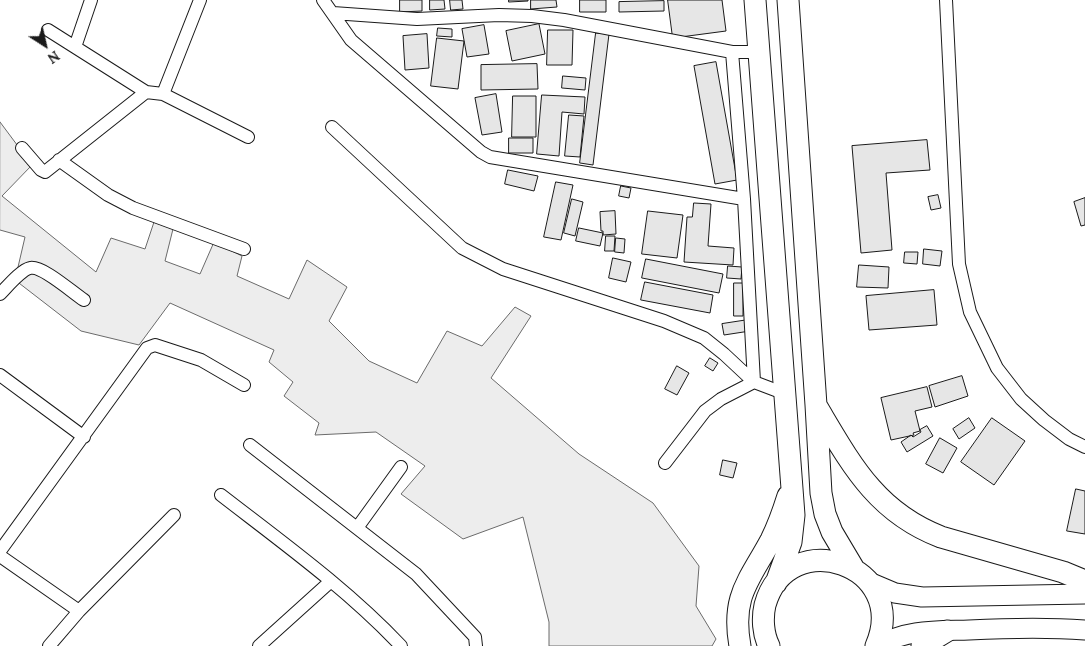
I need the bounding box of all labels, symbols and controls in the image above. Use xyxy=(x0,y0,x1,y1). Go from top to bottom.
north arrow xyxy=(20,20,70,70)
text: N xyxy=(44,47,63,68)

